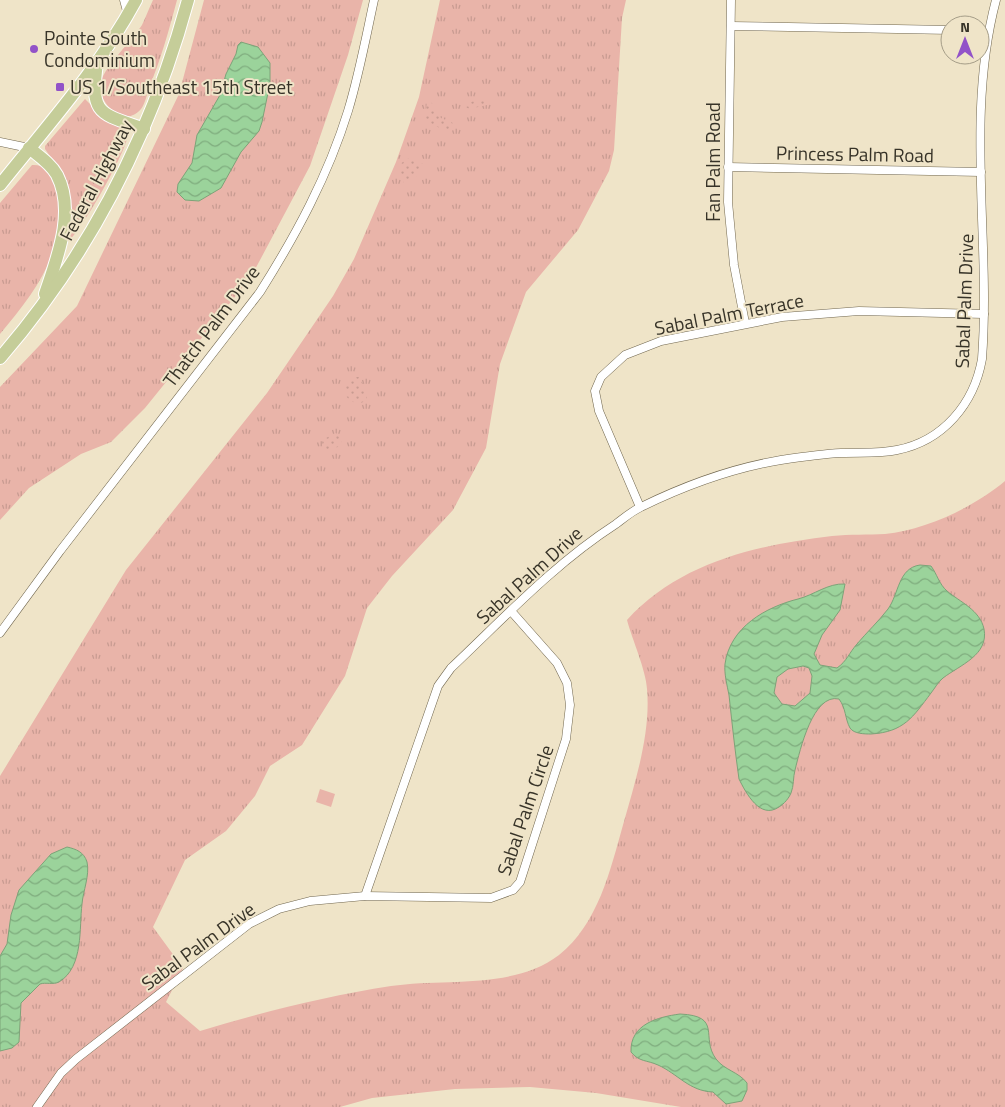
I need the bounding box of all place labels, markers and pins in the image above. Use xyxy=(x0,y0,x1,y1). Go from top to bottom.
place label: Pointe South Condominium xyxy=(44,23,155,74)
marker: Pointe South Condominium xyxy=(28,43,40,55)
place label: US 1/Southeast 15th Street xyxy=(70,72,293,101)
marker: US 1/Southeast 15th Street xyxy=(54,81,66,93)

